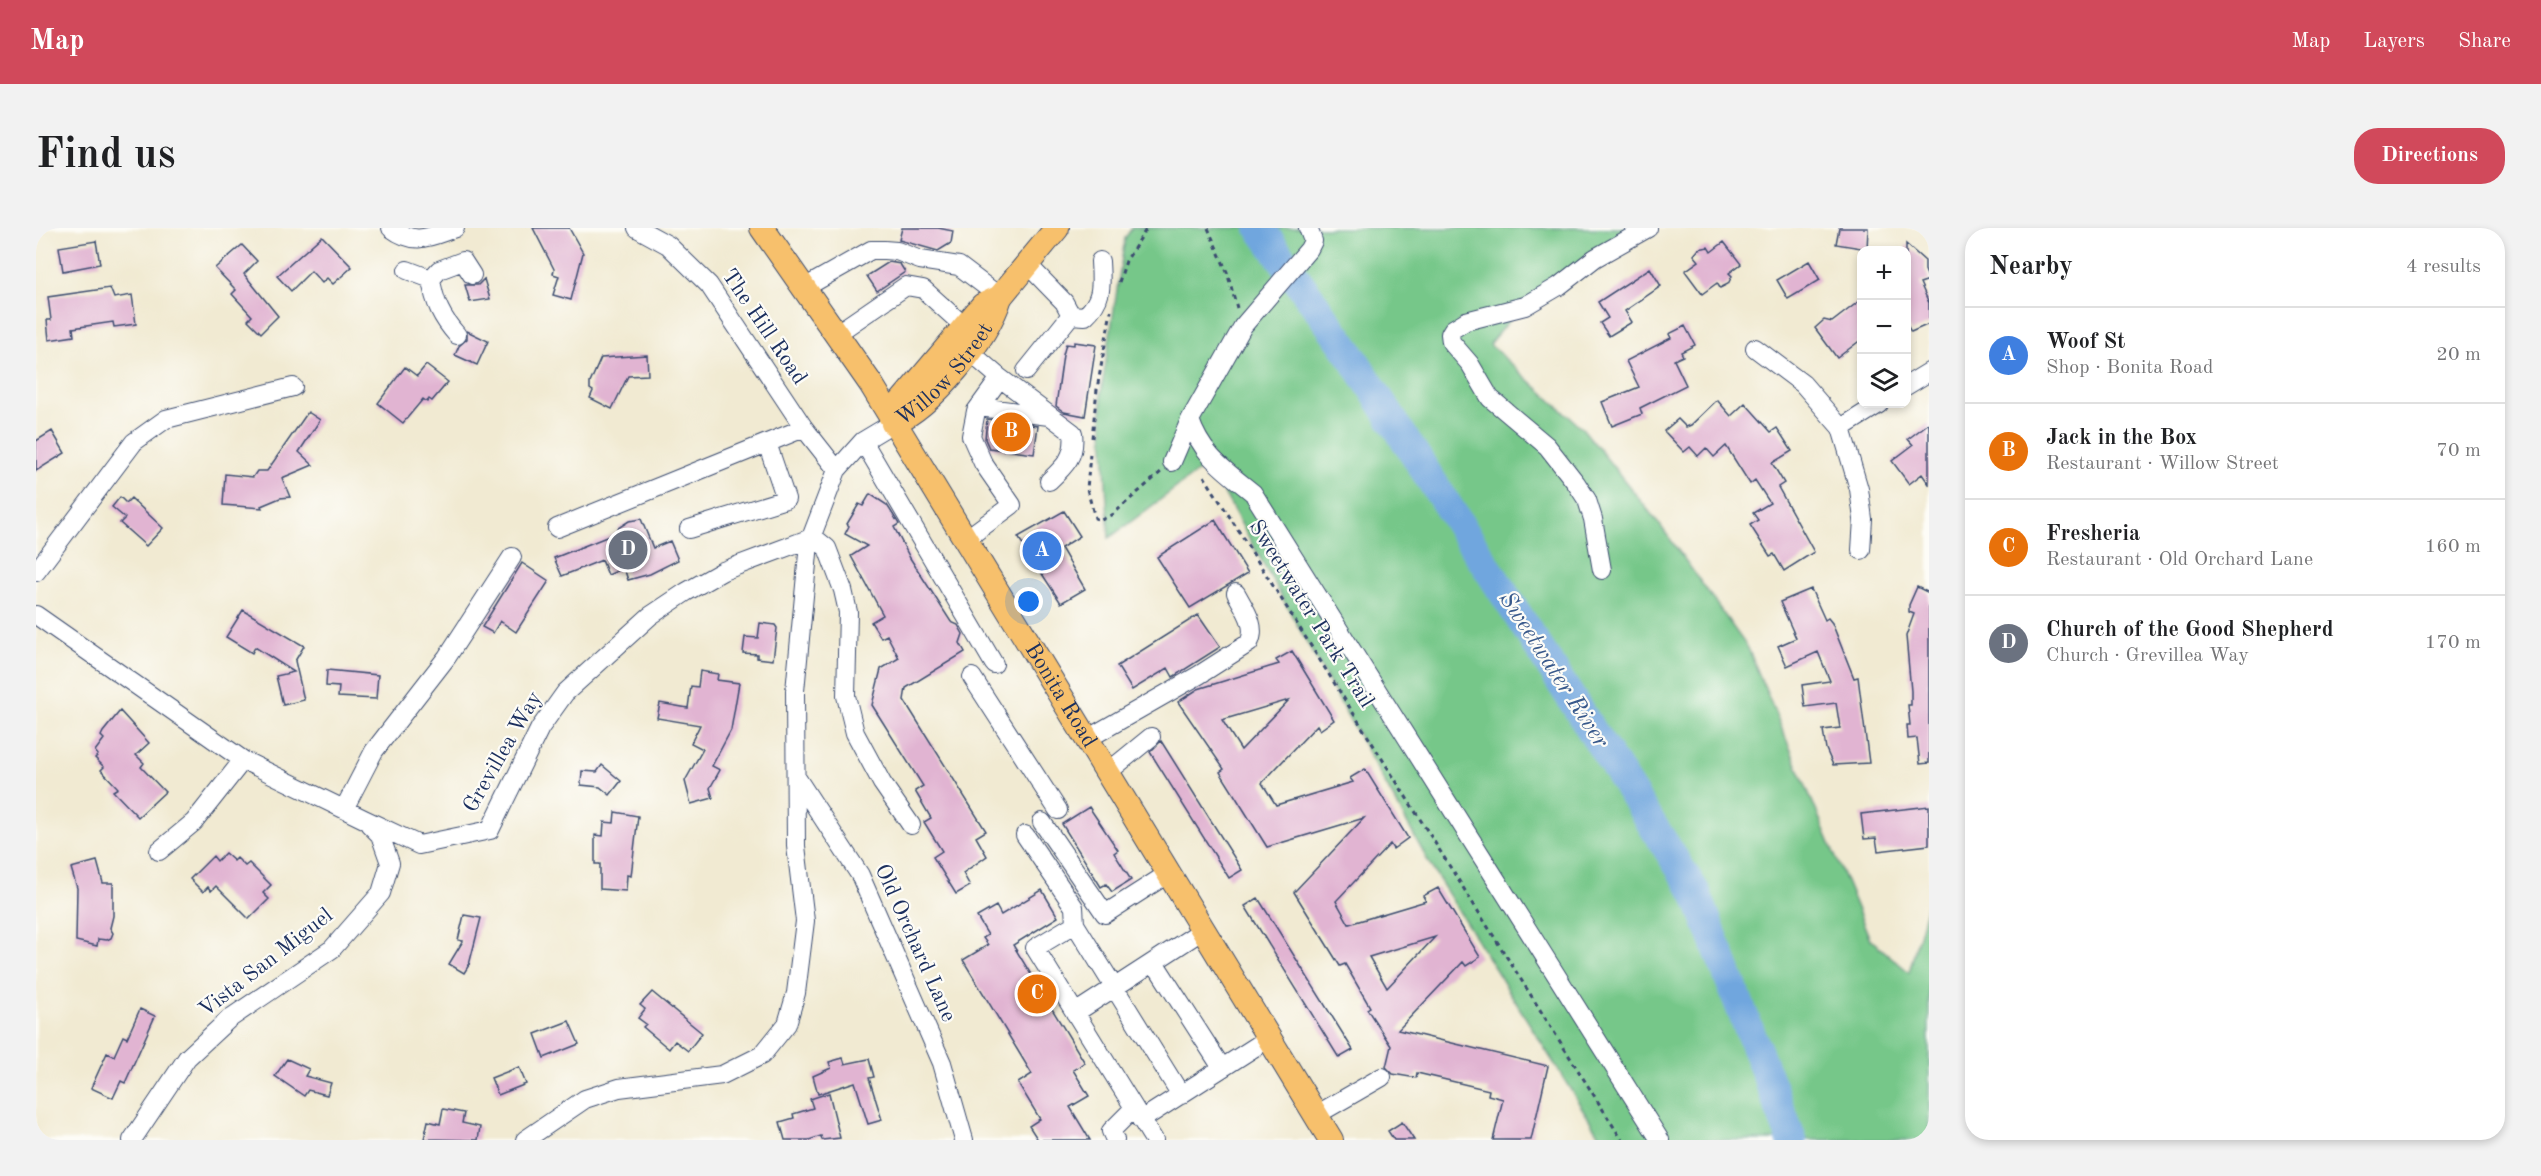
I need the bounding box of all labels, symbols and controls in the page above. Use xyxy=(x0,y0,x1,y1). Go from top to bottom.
text: Map xyxy=(30,28,84,56)
text: Map xyxy=(2291,31,2330,52)
text: Layers xyxy=(2363,31,2425,52)
text: Share xyxy=(2458,31,2511,52)
button: Directions xyxy=(2354,128,2505,184)
text: Find us xyxy=(36,135,175,177)
map controls xyxy=(1857,246,1911,408)
button: + xyxy=(1857,246,1911,300)
text: Nearby xyxy=(1989,254,2073,280)
text: 4 results xyxy=(2406,257,2481,277)
street label: The Hill Road xyxy=(717,265,811,389)
button: − xyxy=(1857,300,1911,354)
street label: Willow Street xyxy=(892,319,997,430)
text: Woof St xyxy=(2046,331,2125,353)
text: A xyxy=(2001,345,2016,365)
text: 20 m xyxy=(2436,345,2481,365)
button: layers xyxy=(1857,354,1911,408)
text: Shop · Bonita Road xyxy=(2046,358,2213,378)
pin: B xyxy=(992,410,1030,454)
text: Jack in the Box xyxy=(2046,427,2197,449)
text: B xyxy=(2001,441,2016,461)
text: 70 m xyxy=(2436,441,2481,461)
text: Restaurant · Willow Street xyxy=(2046,454,2279,474)
street label: Sweetwater Park Trail xyxy=(1244,516,1378,712)
text: Fresheria xyxy=(2046,523,2140,545)
pin: D xyxy=(608,528,648,572)
pin: A xyxy=(1022,528,1062,574)
text: C xyxy=(2002,537,2015,557)
text: 160 m xyxy=(2425,537,2481,557)
text: Restaurant · Old Orchard Lane xyxy=(2046,550,2313,570)
your location xyxy=(1014,587,1043,616)
water label: Sweetwater River xyxy=(1494,588,1613,753)
text: Church of the Good Shepherd xyxy=(2046,619,2334,641)
text: D xyxy=(2001,633,2016,653)
text: 170 m xyxy=(2425,633,2481,653)
street label: Bonita Road xyxy=(1021,640,1101,752)
text: Church · Grevillea Way xyxy=(2046,646,2249,666)
street label: Grevillea Way xyxy=(460,688,547,816)
street label: Old Orchard Lane xyxy=(870,861,960,1025)
street label: Vista San Miguel xyxy=(195,904,337,1022)
pin: C xyxy=(1018,972,1056,1017)

